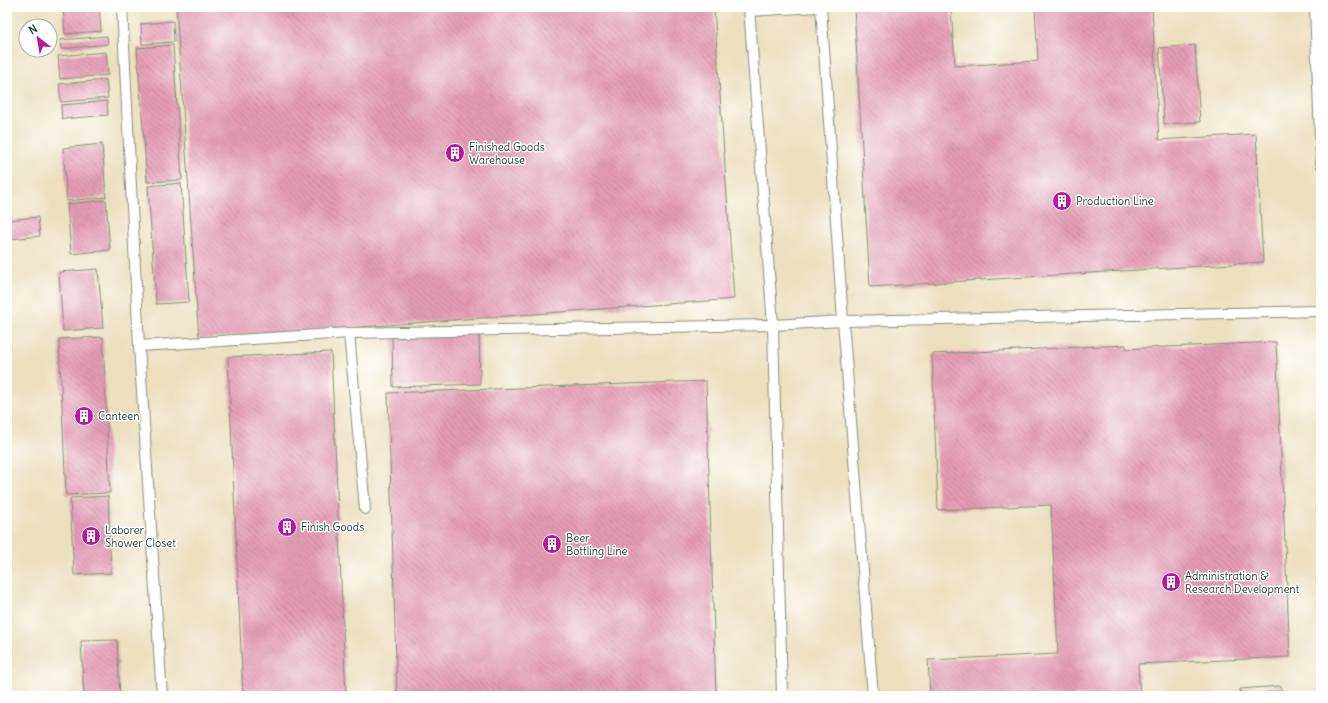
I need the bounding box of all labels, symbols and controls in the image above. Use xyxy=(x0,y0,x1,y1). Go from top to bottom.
north arrow xyxy=(18,18,58,58)
text: N xyxy=(26,21,40,37)
place label: Finished Goods Warehouse xyxy=(469,140,545,167)
building icon: Finished Goods Warehouse xyxy=(444,142,466,164)
building icon: Production Line xyxy=(1051,190,1073,212)
place label: Production Line xyxy=(1076,194,1154,208)
building icon: Canteen xyxy=(73,405,95,427)
place label: Canteen xyxy=(98,409,140,423)
building icon: Finish Goods xyxy=(276,516,298,538)
place label: Finish Goods xyxy=(301,520,364,534)
place label: Laborer Shower Closet xyxy=(105,523,176,550)
building icon: Laborer Shower Closet xyxy=(80,525,102,547)
place label: Beer Bottling Line xyxy=(566,531,628,558)
building icon: Beer Bottling Line xyxy=(541,533,563,555)
place label: Administration & Research Development xyxy=(1185,569,1300,596)
building icon: Administration & Research Development xyxy=(1160,571,1182,593)

